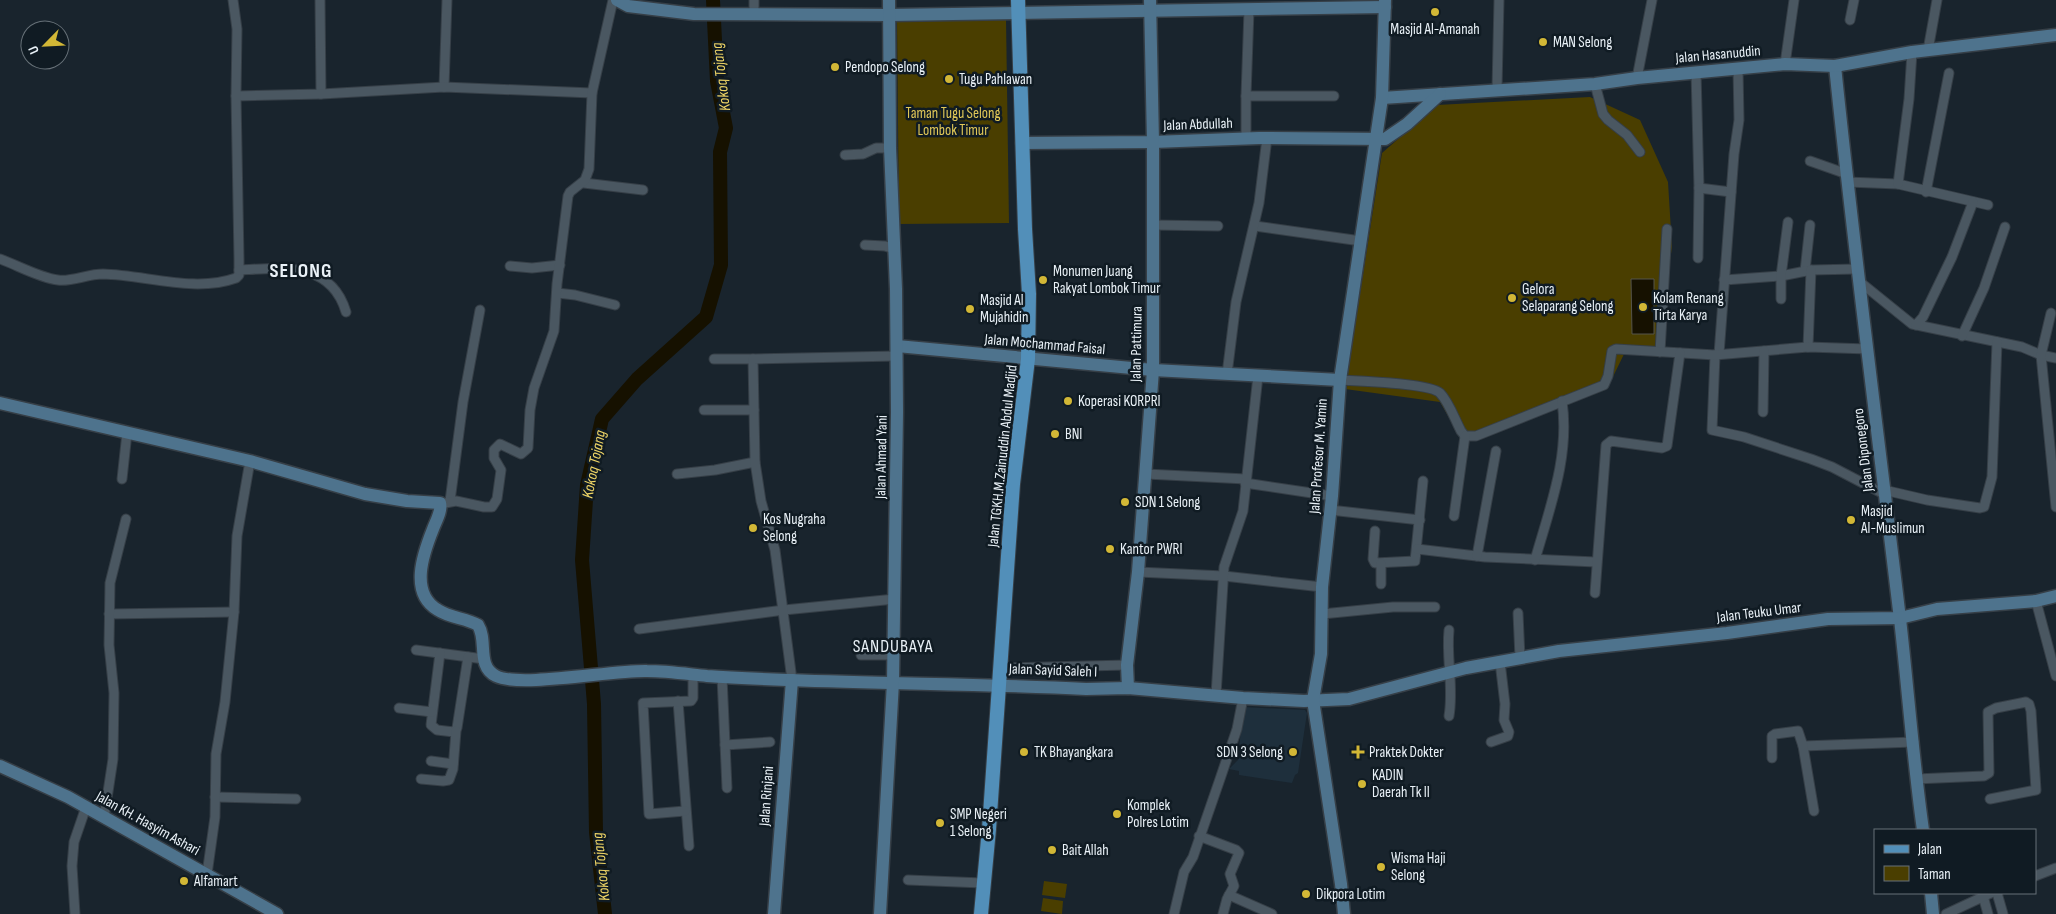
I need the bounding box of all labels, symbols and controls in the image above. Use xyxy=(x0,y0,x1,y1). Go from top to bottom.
marker: Masjid Al-Amanah xyxy=(1429,6,1441,18)
north arrow xyxy=(20,20,70,70)
place label: Masjid Al-Amanah xyxy=(1390,20,1480,39)
place label: MAN Selong xyxy=(1553,33,1612,52)
marker: MAN Selong xyxy=(1537,36,1549,48)
water label: Kokoq Tojang xyxy=(708,41,735,112)
street label: Jalan Hasanuddin xyxy=(1674,41,1761,68)
text: U xyxy=(24,43,43,57)
place label: Pendopo Selong xyxy=(845,58,925,77)
marker: Pendopo Selong xyxy=(829,61,841,73)
place label: Tugu Pahlawan xyxy=(959,70,1032,89)
marker: Tugu Pahlawan xyxy=(943,73,955,85)
park label: Taman Tugu Selong Lombok Timur xyxy=(906,104,1000,140)
street label: Jalan Abdullah xyxy=(1162,114,1233,135)
district label: SELONG xyxy=(270,259,332,283)
place label: Monumen Juang Rakyat Lombok Timur xyxy=(1053,262,1161,298)
marker: Monumen Juang Rakyat Lombok Timur xyxy=(1037,274,1049,286)
place label: Gelora Selaparang Selong xyxy=(1522,280,1614,316)
place label: Kolam Renang Tirta Karya xyxy=(1653,289,1724,325)
place label: Masjid Al Mujahidin xyxy=(980,291,1028,327)
marker: Gelora Selaparang Selong xyxy=(1506,292,1518,304)
marker: Kolam Renang Tirta Karya xyxy=(1637,301,1649,313)
marker: Masjid Al Mujahidin xyxy=(964,303,976,315)
street label: Jalan Pattimura xyxy=(1126,306,1147,383)
street label: Jalan Mochammad Faisal xyxy=(983,330,1106,359)
street label: Jalan TGKH.M.Zainuddin Abdul Madjid xyxy=(983,364,1022,549)
place label: Koperasi KORPRI xyxy=(1078,392,1161,411)
marker: Koperasi KORPRI xyxy=(1062,395,1074,407)
street label: Jalan Profesor M. Yamin xyxy=(1305,398,1332,515)
street label: Jalan Diponegoro xyxy=(1849,407,1878,494)
street label: Jalan Ahmad Yani xyxy=(871,415,892,500)
place label: BNI xyxy=(1065,425,1082,444)
water label: Kokoq Tojang xyxy=(579,428,610,500)
marker: BNI xyxy=(1049,428,1061,440)
place label: SDN 1 Selong xyxy=(1135,493,1200,512)
marker: SDN 1 Selong xyxy=(1119,496,1131,508)
place label: Masjid Al-Muslimun xyxy=(1860,502,1925,538)
place label: Kos Nugraha Selong xyxy=(763,510,826,546)
marker: Masjid Al-Muslimun xyxy=(1845,514,1857,526)
marker: Kos Nugraha Selong xyxy=(747,522,759,534)
place label: Kantor PWRI xyxy=(1120,540,1182,559)
marker: Kantor PWRI xyxy=(1104,543,1116,555)
street label: Jalan Teuku Umar xyxy=(1715,598,1803,627)
district label: SANDUBAYA xyxy=(853,636,933,657)
street label: Jalan Sayid Saleh I xyxy=(1007,659,1097,682)
place label: TK Bhayangkara xyxy=(1034,743,1113,762)
place label: SDN 3 Selong xyxy=(1217,743,1283,762)
place label: Praktek Dokter xyxy=(1369,743,1444,762)
marker: Praktek Dokter xyxy=(1351,745,1365,759)
marker: TK Bhayangkara xyxy=(1018,746,1030,758)
marker: SDN 3 Selong xyxy=(1287,746,1299,758)
street label: Jalan Rinjani xyxy=(755,765,778,828)
place label: KADIN Daerah Tk II xyxy=(1372,766,1430,802)
marker: KADIN Daerah Tk II xyxy=(1356,778,1368,790)
street label: Jalan KH. Hasyim Ashari xyxy=(91,786,203,860)
place label: Komplek Polres Lotim xyxy=(1127,796,1189,832)
place label: SMP Negeri 1 Selong xyxy=(950,805,1007,841)
marker: Komplek Polres Lotim xyxy=(1111,808,1123,820)
marker: SMP Negeri 1 Selong xyxy=(934,817,946,829)
legend xyxy=(1874,829,2036,894)
water label: Kokoq Tojang xyxy=(588,831,615,902)
text: Jalan xyxy=(1917,840,1942,859)
place label: Bait Allah xyxy=(1062,841,1109,860)
marker: Bait Allah xyxy=(1046,844,1058,856)
place label: Wisma Haji Selong xyxy=(1391,849,1446,885)
marker: Wisma Haji Selong xyxy=(1375,861,1387,873)
text: Taman xyxy=(1918,865,1951,884)
place label: Alfamart xyxy=(193,872,238,891)
marker: Alfamart xyxy=(178,875,190,887)
place label: Dikpora Lotim xyxy=(1316,885,1385,904)
marker: Dikpora Lotim xyxy=(1300,888,1312,900)

